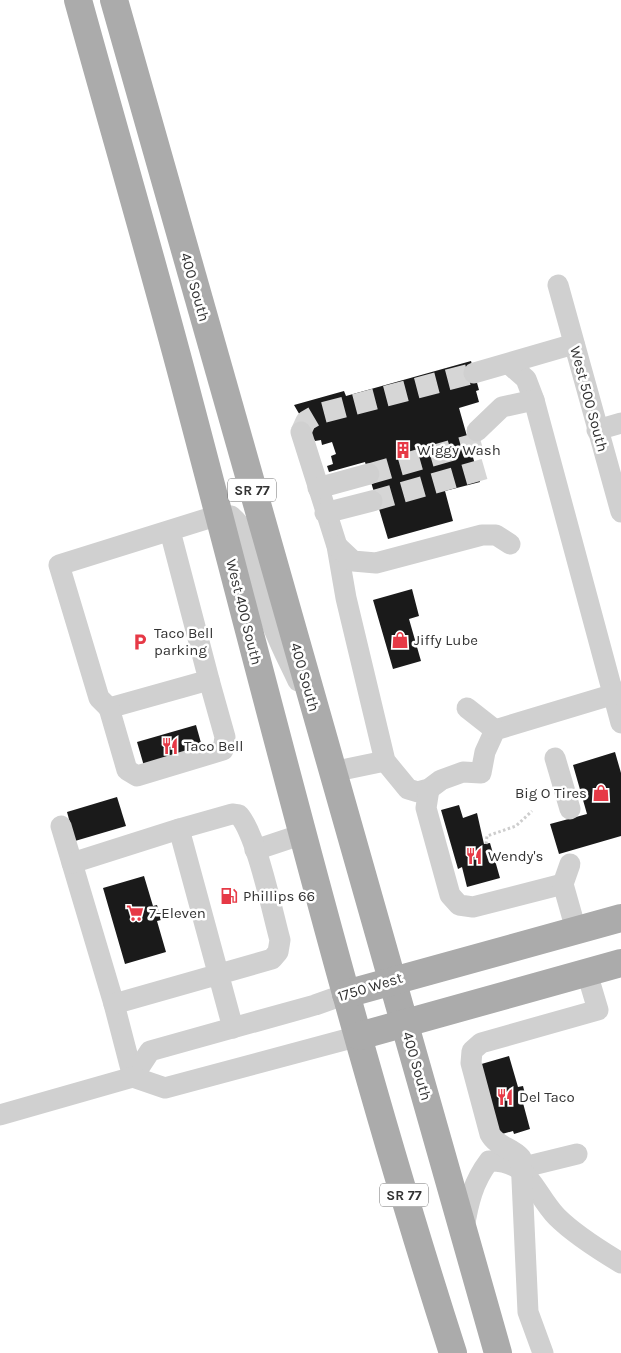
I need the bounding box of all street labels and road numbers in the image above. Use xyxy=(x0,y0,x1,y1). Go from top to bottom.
street label: 400 South xyxy=(177,250,213,324)
street label: West 500 South xyxy=(566,344,612,454)
road number: SR 77 xyxy=(228,478,276,502)
street label: West 400 South xyxy=(222,557,266,667)
street label: 400 South xyxy=(287,640,323,714)
street label: 1750 West xyxy=(335,968,405,1005)
street label: 400 South xyxy=(399,1029,435,1103)
road number: SR 77 xyxy=(380,1184,428,1206)

